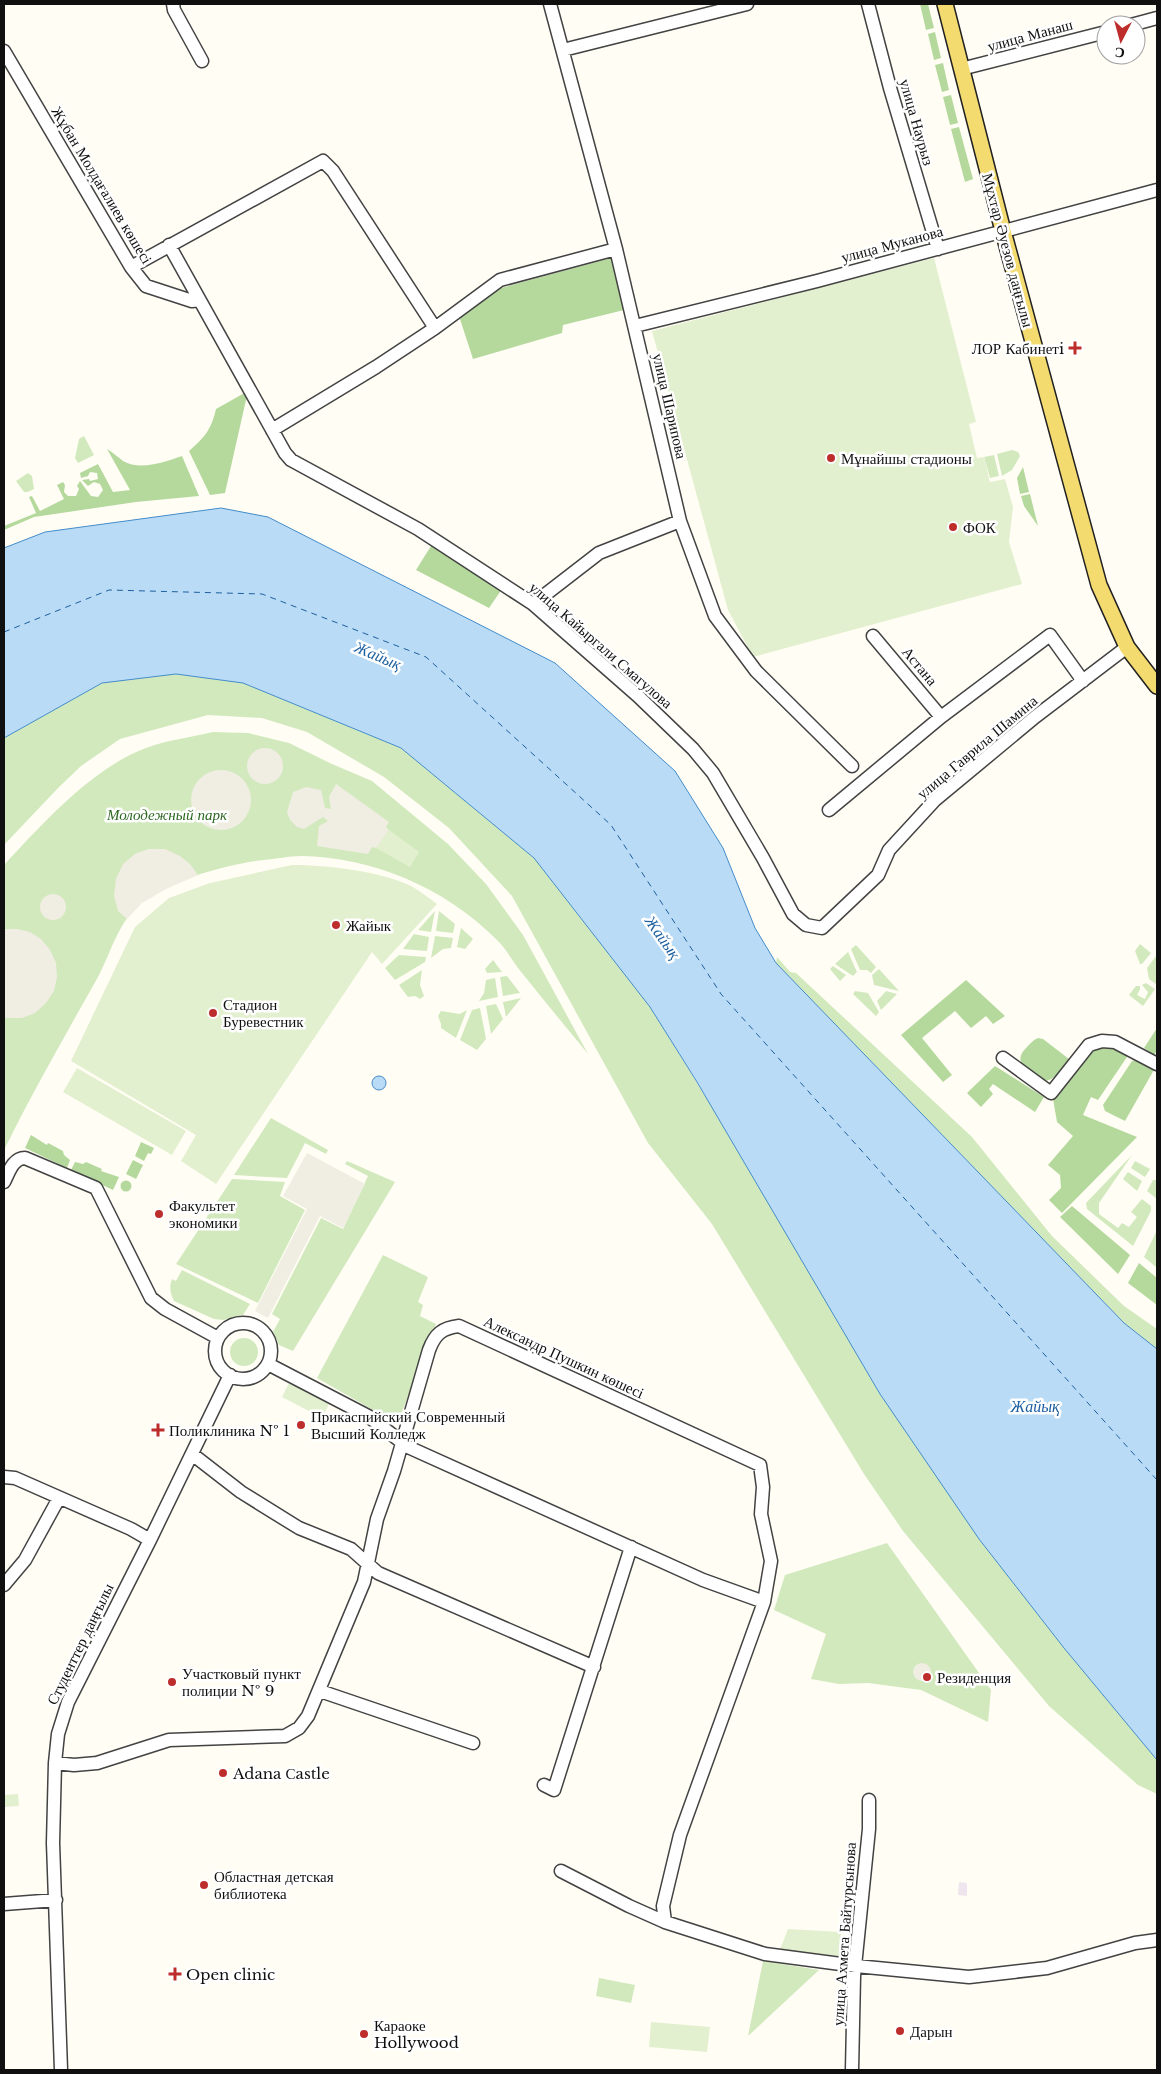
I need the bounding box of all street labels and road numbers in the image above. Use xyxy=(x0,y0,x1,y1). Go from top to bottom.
street label: улица Манаш xyxy=(985,14,1075,56)
street label: улица Наурыз xyxy=(896,77,938,168)
street label: Жұбан Молдағалиев көшесі xyxy=(47,103,157,267)
street label: Мұхтар Әуезов даңғылы xyxy=(978,171,1038,329)
street label: улица Муканова xyxy=(839,221,945,267)
street label: улица Шарипова xyxy=(649,351,691,461)
street label: улица Кайыргали Смагулова xyxy=(525,578,677,713)
street label: Астана xyxy=(898,643,942,690)
street label: улица Гаврила Шамина xyxy=(913,691,1041,803)
street label: Александр Пушкин көшесі xyxy=(481,1312,647,1402)
street label: Студенттер даңғылы xyxy=(42,1580,118,1708)
street label: улица Ахмета Байтурсынова xyxy=(828,1841,860,2026)

